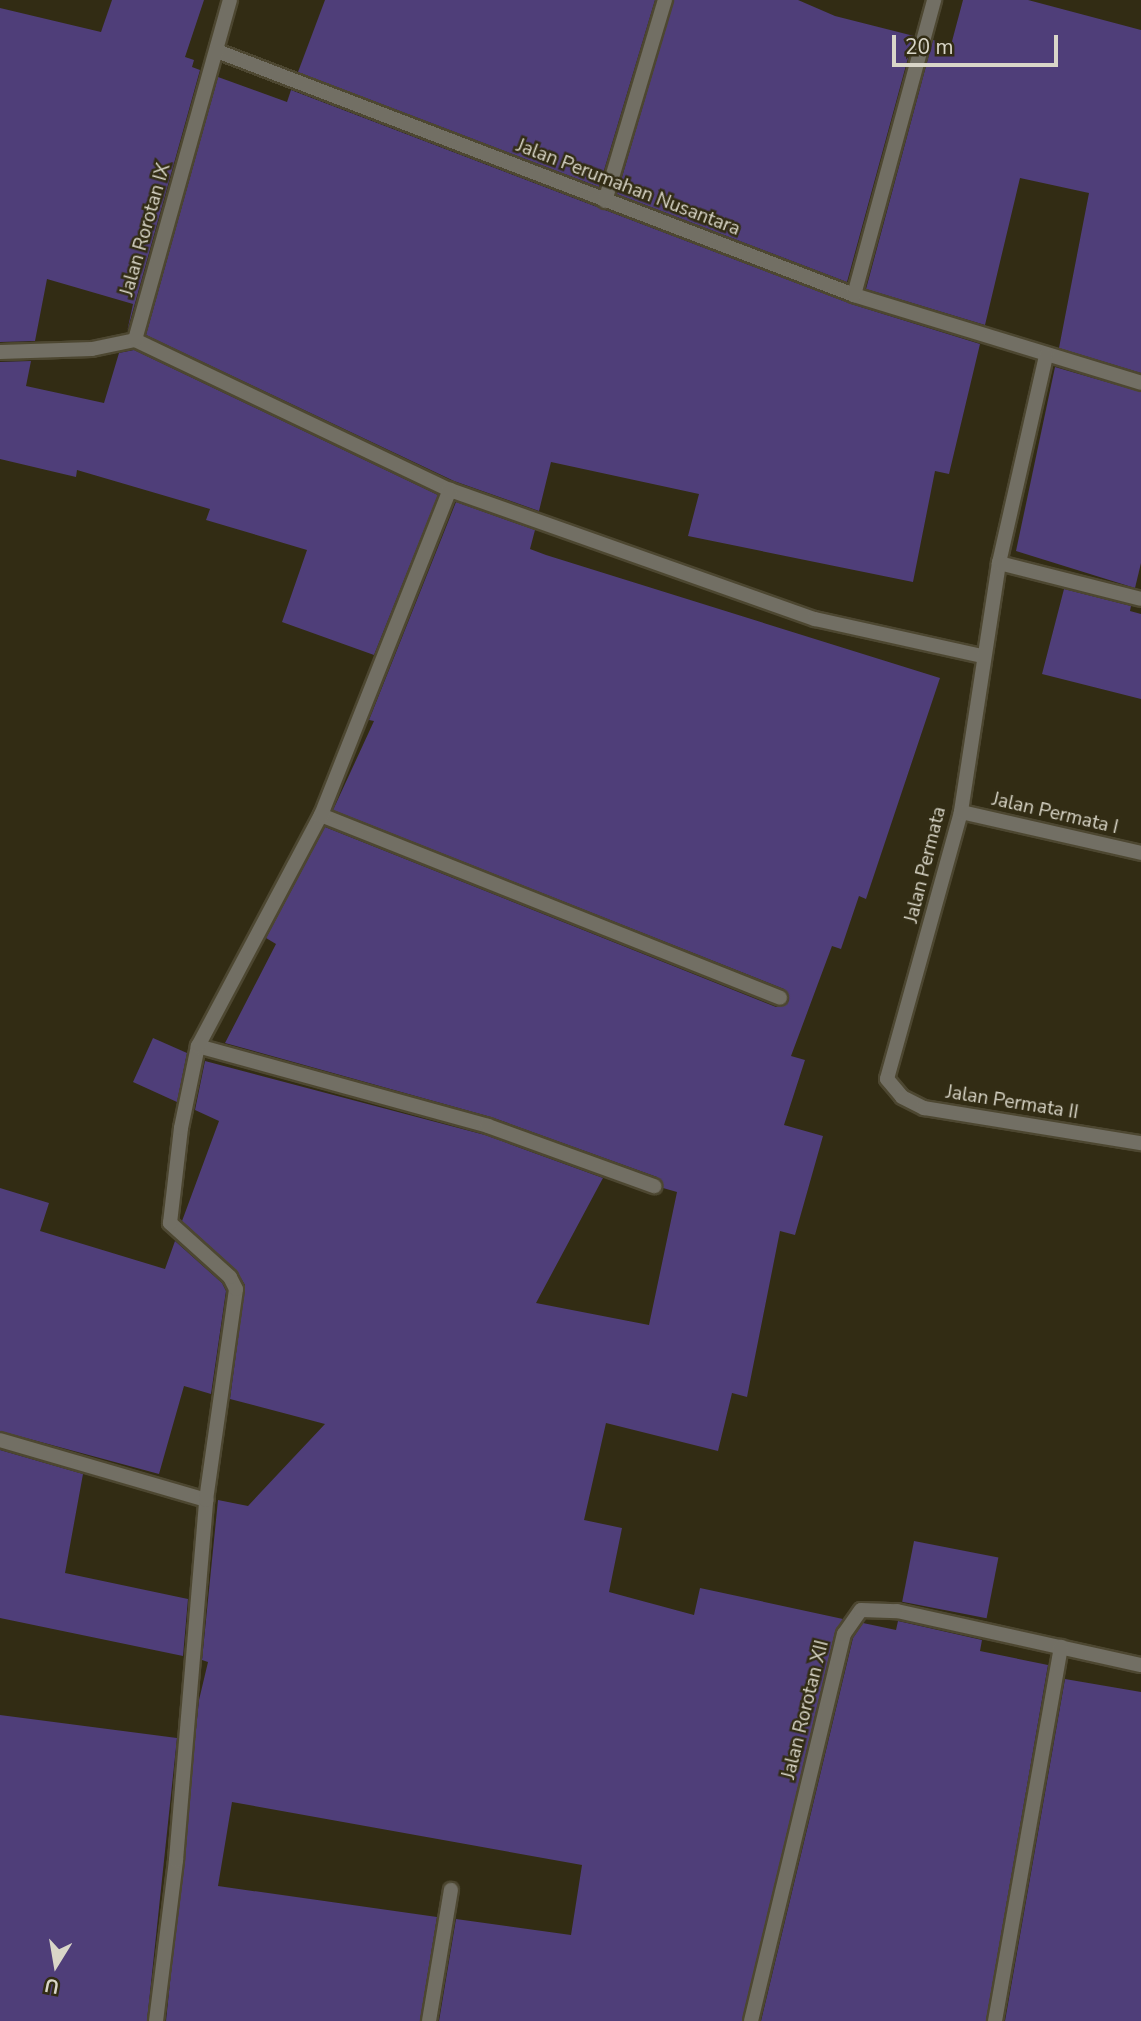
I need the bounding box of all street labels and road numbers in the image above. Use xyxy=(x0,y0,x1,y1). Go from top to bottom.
street label: Jalan Perumahan Nusantara xyxy=(513,135,743,241)
street label: Jalan Rorotan IX xyxy=(116,161,176,299)
street label: Jalan Permata I xyxy=(990,788,1120,840)
street label: Jalan Permata xyxy=(901,804,951,926)
street label: Jalan Permata II xyxy=(944,1081,1080,1125)
street label: Jalan Rorotan XII xyxy=(778,1638,834,1782)

